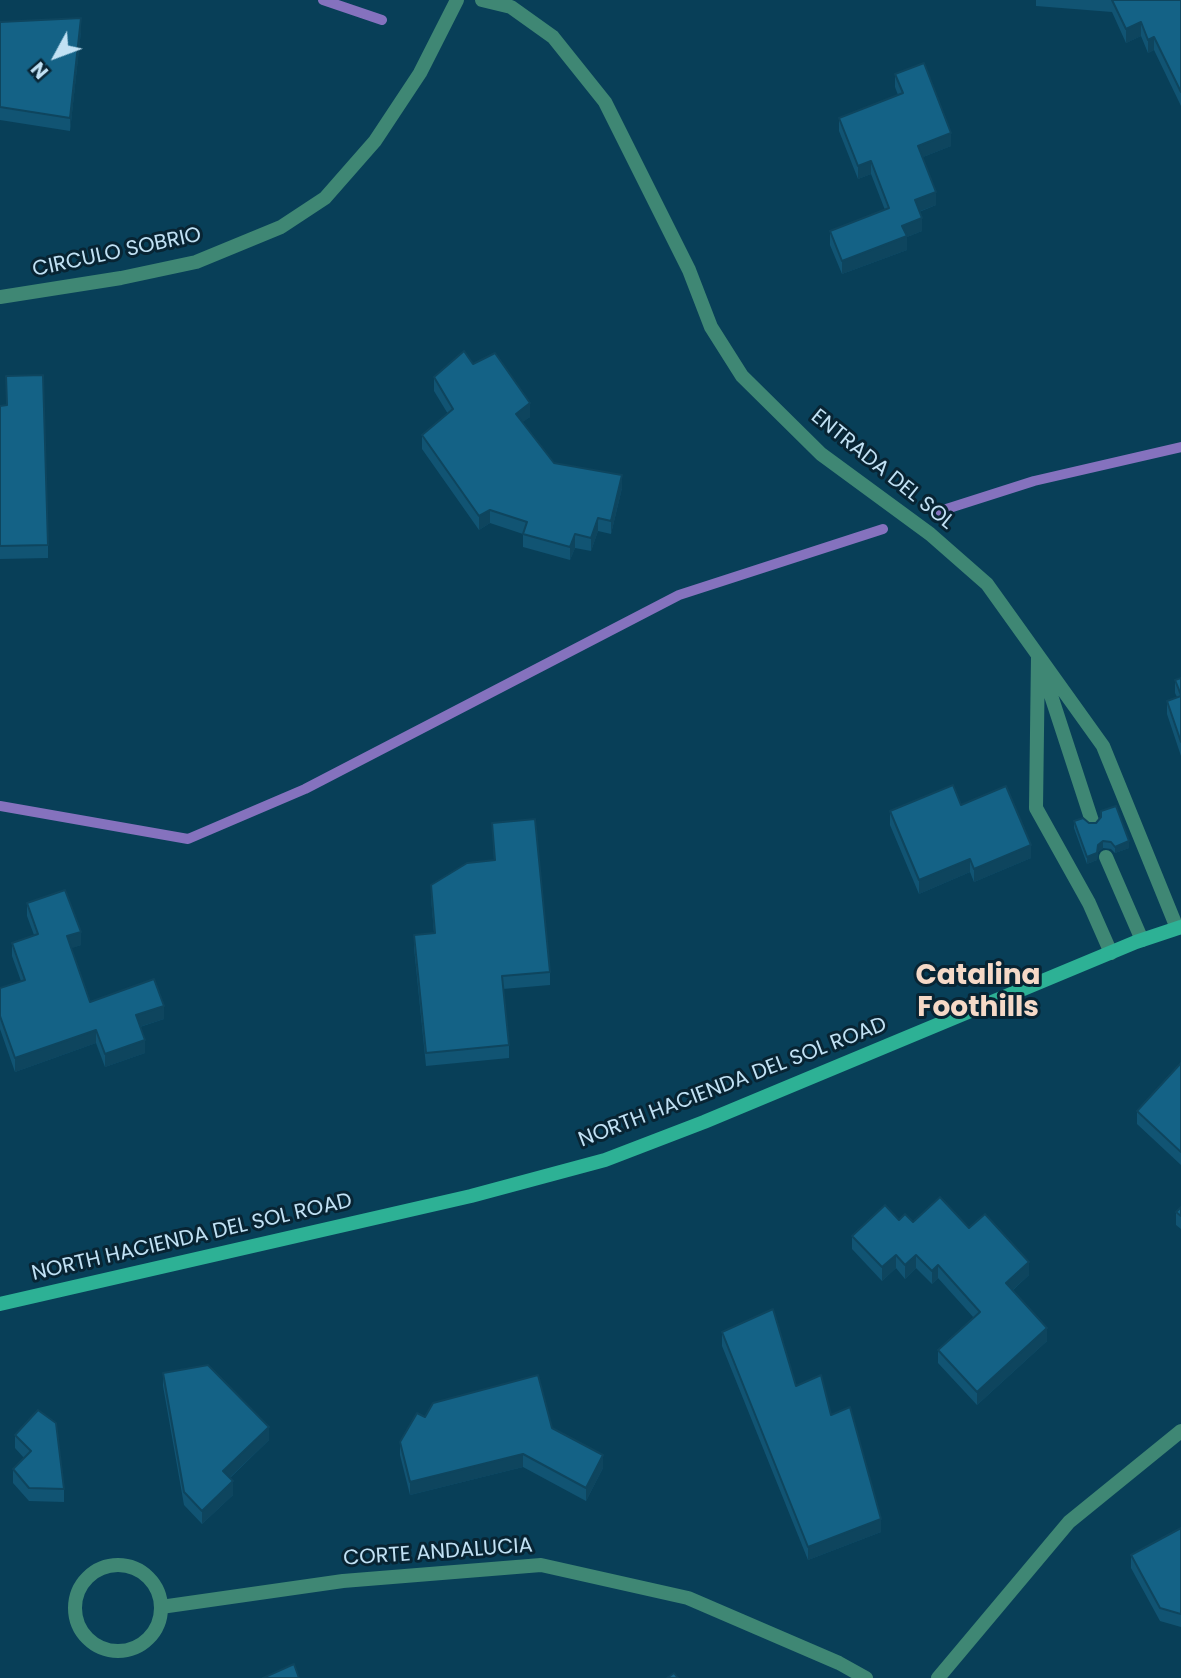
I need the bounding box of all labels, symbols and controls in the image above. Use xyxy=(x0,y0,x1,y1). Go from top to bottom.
north arrow xyxy=(21,21,91,91)
text: N xyxy=(25,56,55,84)
street label: CIRCULO SOBRIO xyxy=(30,223,204,283)
street label: ENTRADA DEL SOL xyxy=(805,405,959,535)
district label: Catalina Foothills xyxy=(915,960,1041,1026)
street label: NORTH HACIENDA DEL SOL ROAD xyxy=(575,1012,891,1154)
street label: NORTH HACIENDA DEL SOL ROAD xyxy=(29,1189,355,1287)
street label: CORTE ANDALUCIA xyxy=(342,1534,534,1572)

